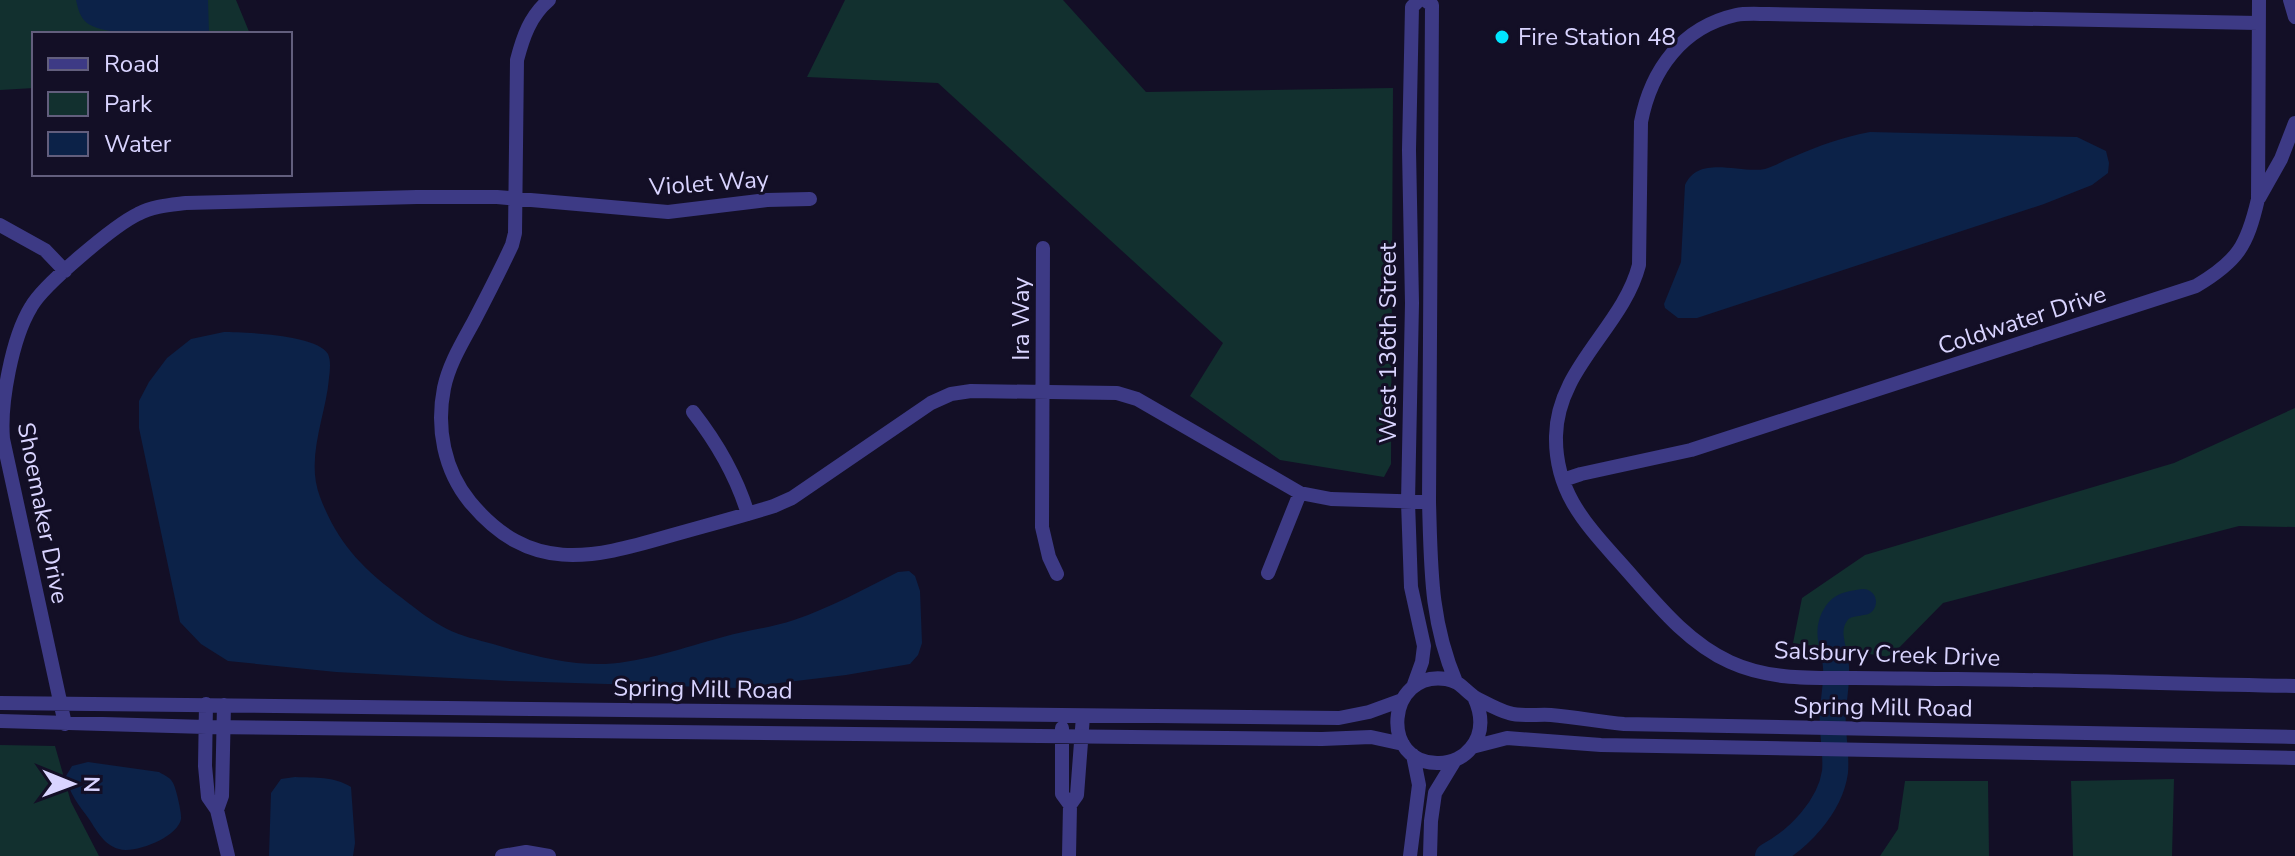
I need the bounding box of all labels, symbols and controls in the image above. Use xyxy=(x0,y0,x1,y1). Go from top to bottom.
place label: Fire Station 48 xyxy=(1518,21,1676,53)
marker: Fire Station 48 xyxy=(1493,28,1511,46)
legend xyxy=(32,32,292,176)
text: Road xyxy=(104,48,160,80)
text: Park xyxy=(104,88,153,120)
text: Water xyxy=(104,128,172,160)
street label: Violet Way xyxy=(647,163,770,203)
street label: West 136th Street xyxy=(1372,242,1404,443)
street label: Ira Way xyxy=(1005,277,1037,361)
street label: Coldwater Drive xyxy=(1934,278,2110,362)
street label: Shoemaker Drive xyxy=(10,420,76,606)
street label: Salsbury Creek Drive xyxy=(1773,634,2001,674)
street label: Spring Mill Road xyxy=(613,671,793,707)
street label: Spring Mill Road xyxy=(1793,689,1973,725)
north arrow xyxy=(32,744,112,824)
text: N xyxy=(76,776,106,793)

